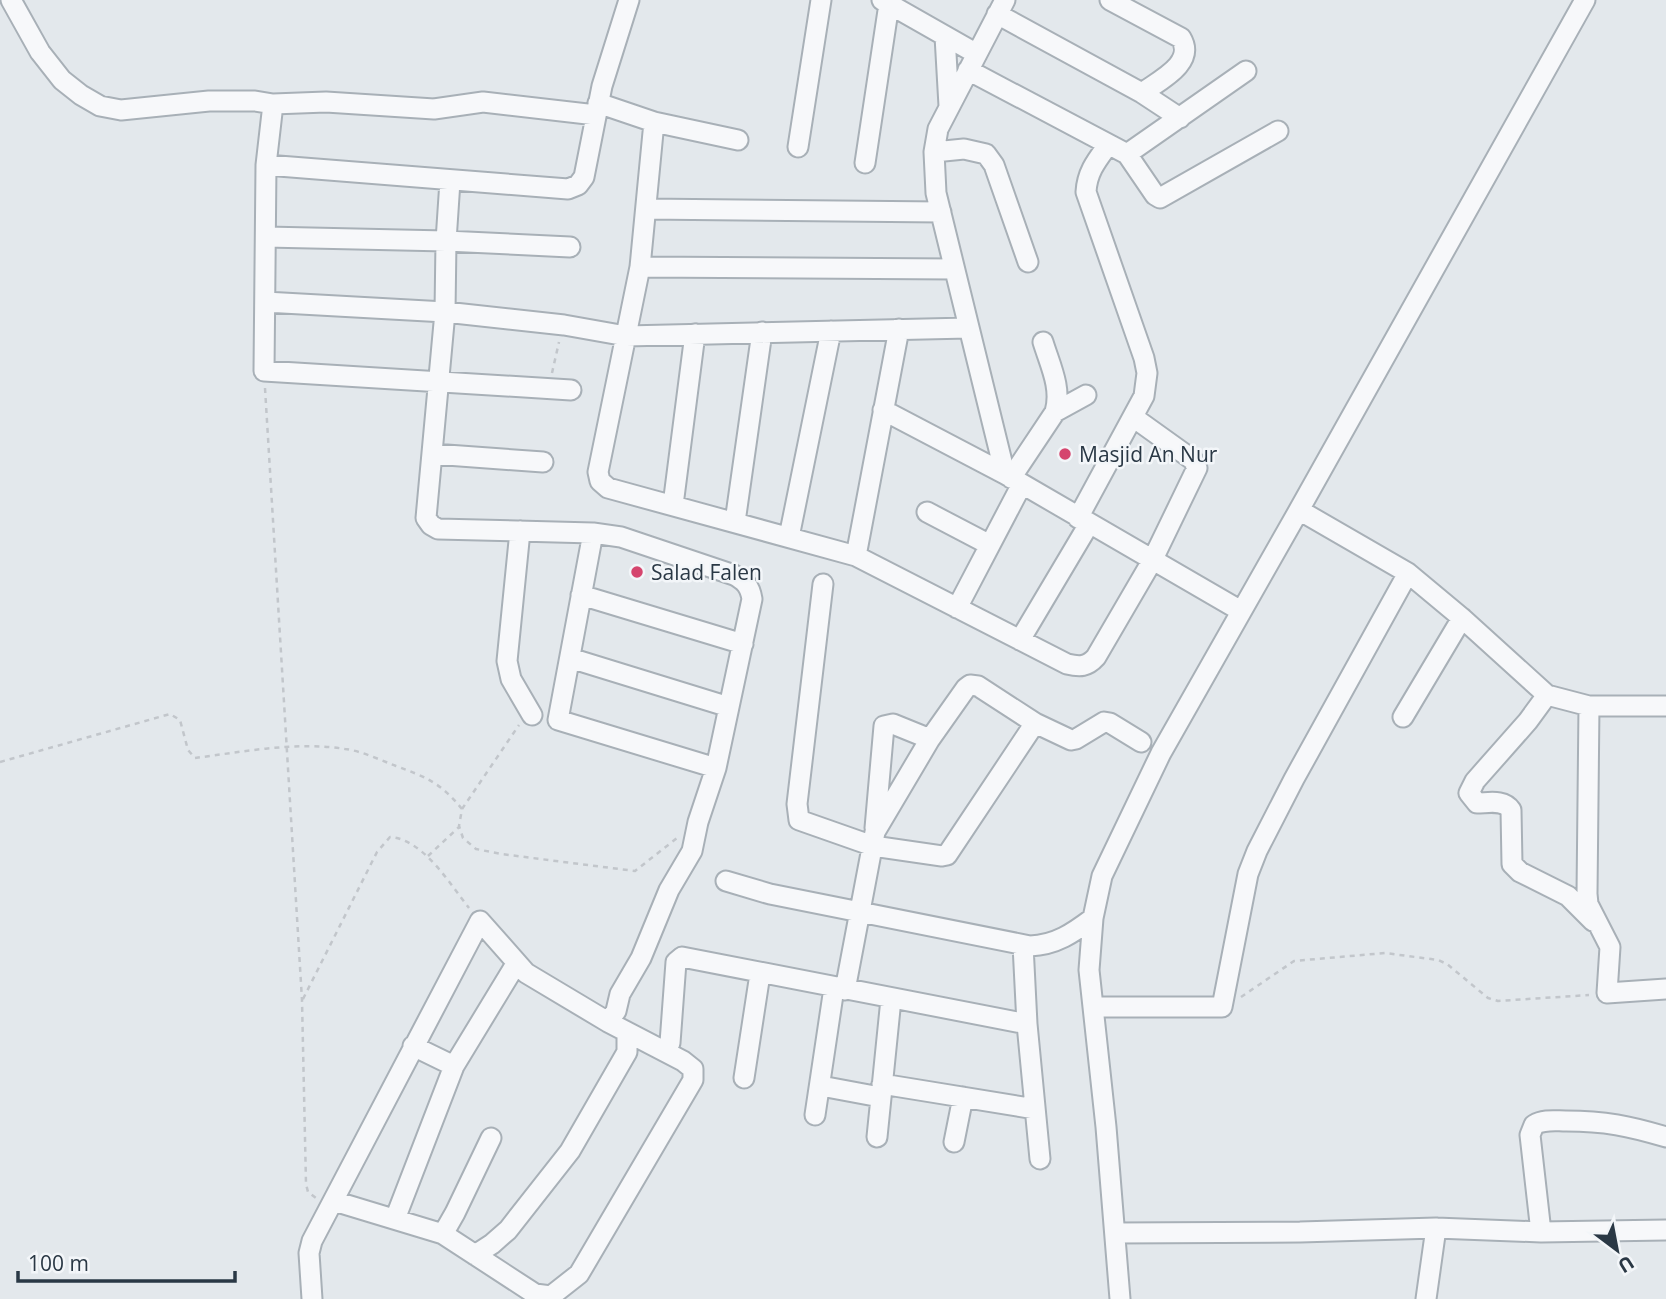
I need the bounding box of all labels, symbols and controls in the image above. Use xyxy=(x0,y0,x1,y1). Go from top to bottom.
place label: Masjid An Nur xyxy=(1079,440,1218,468)
marker: Masjid An Nur xyxy=(1057,446,1073,462)
place label: Salad Falen xyxy=(651,558,762,586)
marker: Salad Falen xyxy=(629,564,645,580)
north arrow xyxy=(1582,1215,1652,1285)
scale bar xyxy=(18,1240,234,1284)
text: 100 m xyxy=(28,1249,89,1277)
text: U xyxy=(1613,1250,1639,1279)

